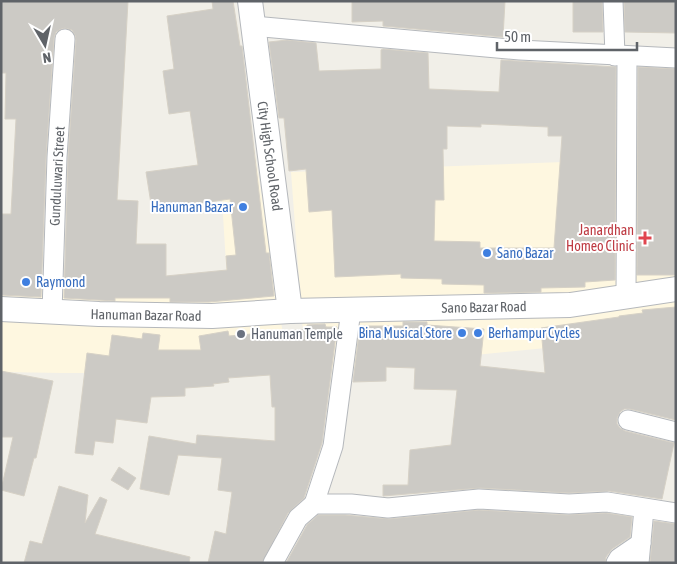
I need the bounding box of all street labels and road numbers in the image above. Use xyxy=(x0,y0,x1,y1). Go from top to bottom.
street label: City High School Road xyxy=(254,100,286,212)
street label: Gunduluwari Street xyxy=(46,126,68,226)
street label: Sano Bazar Road xyxy=(441,298,527,316)
street label: Hanuman Bazar Road xyxy=(90,306,202,324)

